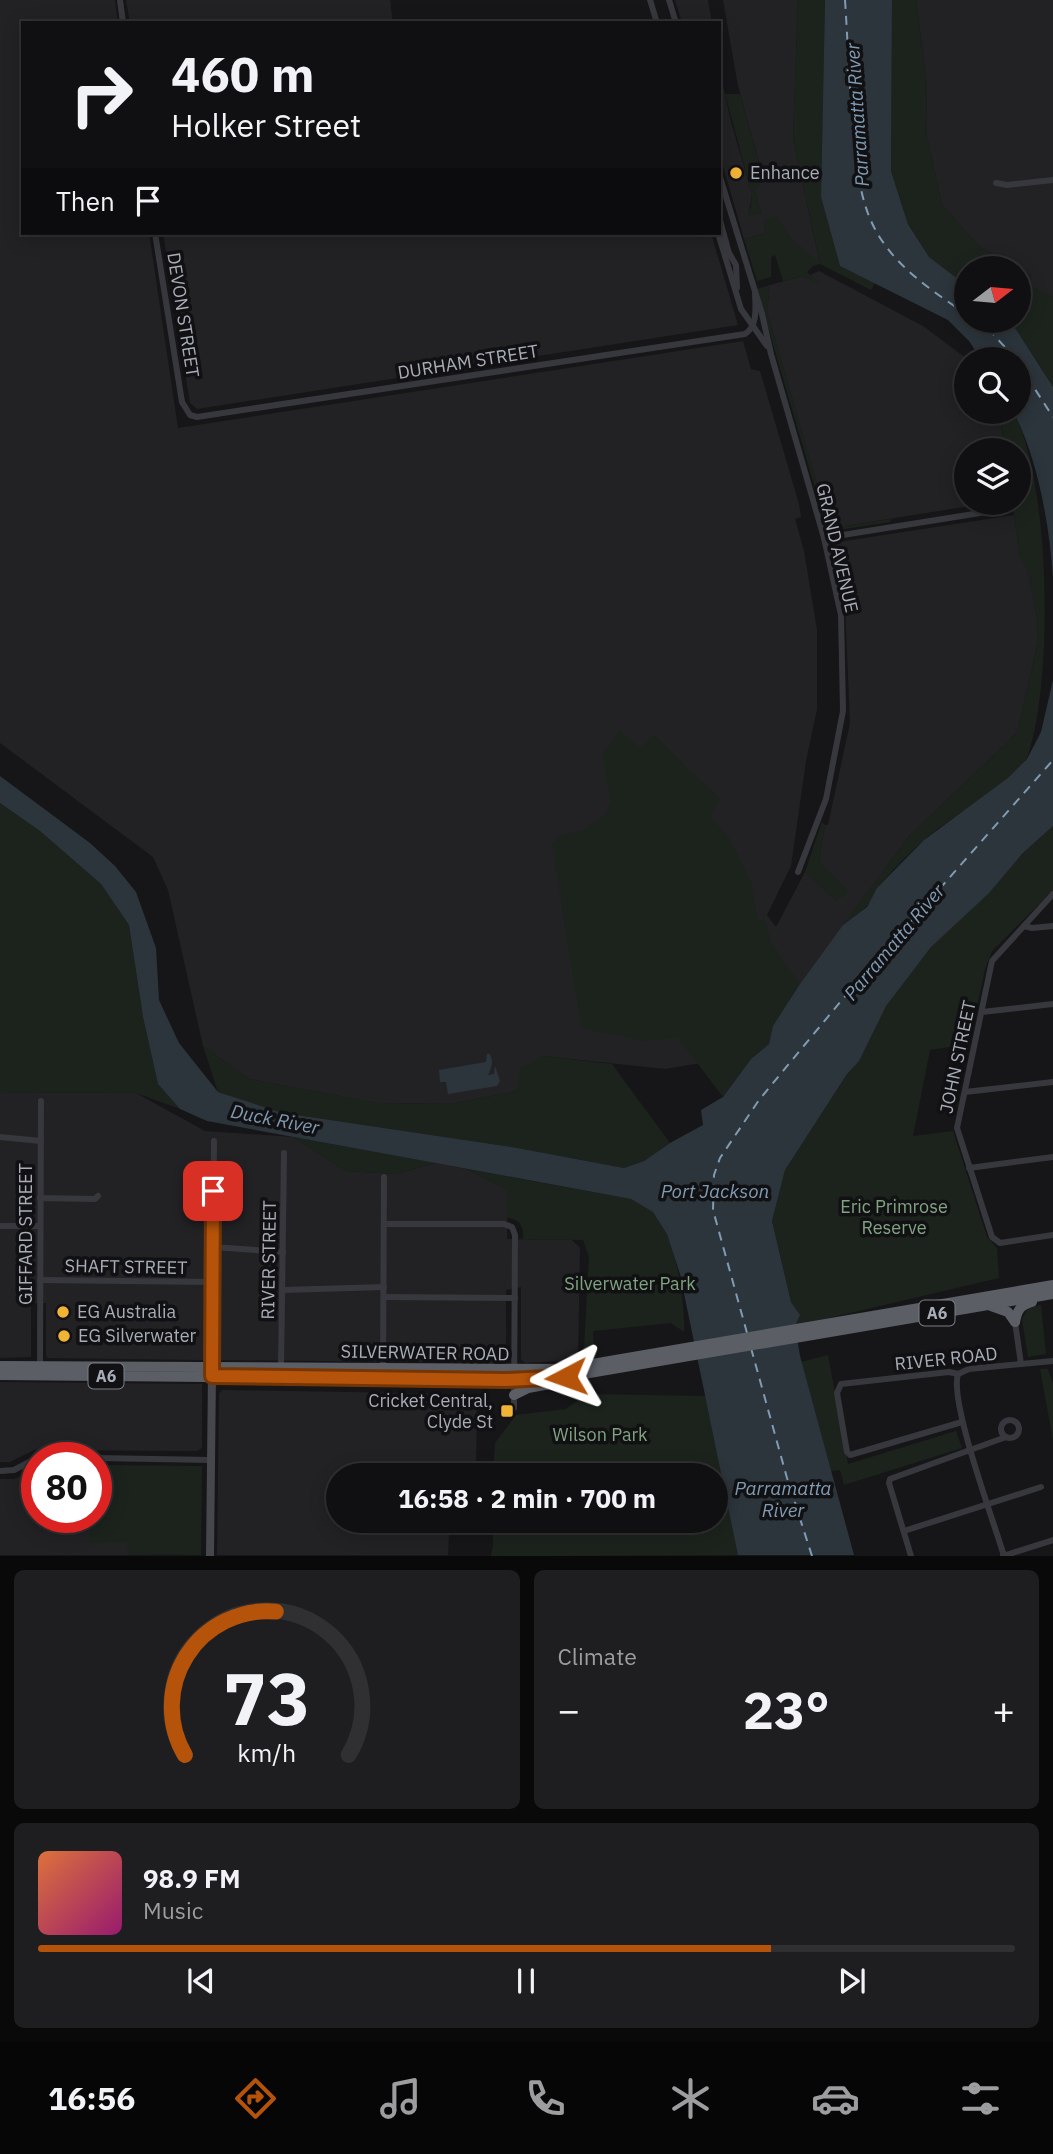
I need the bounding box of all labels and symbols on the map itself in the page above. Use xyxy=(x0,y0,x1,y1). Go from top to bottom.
water label: Parramatta River xyxy=(840,41,874,188)
place label: Enhance xyxy=(750,161,820,184)
marker: Enhance xyxy=(728,165,744,181)
street label: DEVON STREET xyxy=(162,251,205,379)
north arrow xyxy=(954,256,1031,332)
street label: DURHAM STREET xyxy=(396,339,540,384)
street label: GRAND AVENUE xyxy=(811,481,864,615)
water label: Parramatta River xyxy=(839,878,950,1005)
street label: JOHN STREET xyxy=(934,998,981,1116)
water label: Duck River xyxy=(229,1099,322,1140)
pin xyxy=(183,1161,243,1221)
street label: GIFFARD STREET xyxy=(14,1163,37,1305)
water label: Port Jackson xyxy=(661,1179,769,1203)
park label: Eric Primrose Reserve xyxy=(840,1195,948,1239)
street label: RIVER STREET xyxy=(256,1200,281,1320)
street label: SHAFT STREET xyxy=(64,1254,188,1279)
park label: Silverwater Park xyxy=(564,1272,696,1295)
place label: EG Australia xyxy=(77,1300,177,1323)
road number: A6 xyxy=(920,1301,954,1326)
marker: EG Australia xyxy=(55,1304,71,1320)
place label: EG Silverwater xyxy=(78,1324,197,1347)
marker: EG Silverwater xyxy=(56,1328,72,1344)
street label: SILVERWATER ROAD xyxy=(340,1340,510,1365)
position arrow xyxy=(529,1340,603,1414)
street label: RIVER ROAD xyxy=(893,1342,999,1375)
road number: A6 xyxy=(88,1364,124,1388)
place label: Cricket Central, Clyde St xyxy=(368,1389,493,1433)
marker: Cricket Central, Clyde St xyxy=(499,1403,515,1419)
park label: Wilson Park xyxy=(552,1423,648,1446)
speed limit sign: 80 xyxy=(21,1442,112,1533)
water label: Parramatta River xyxy=(735,1476,831,1522)

